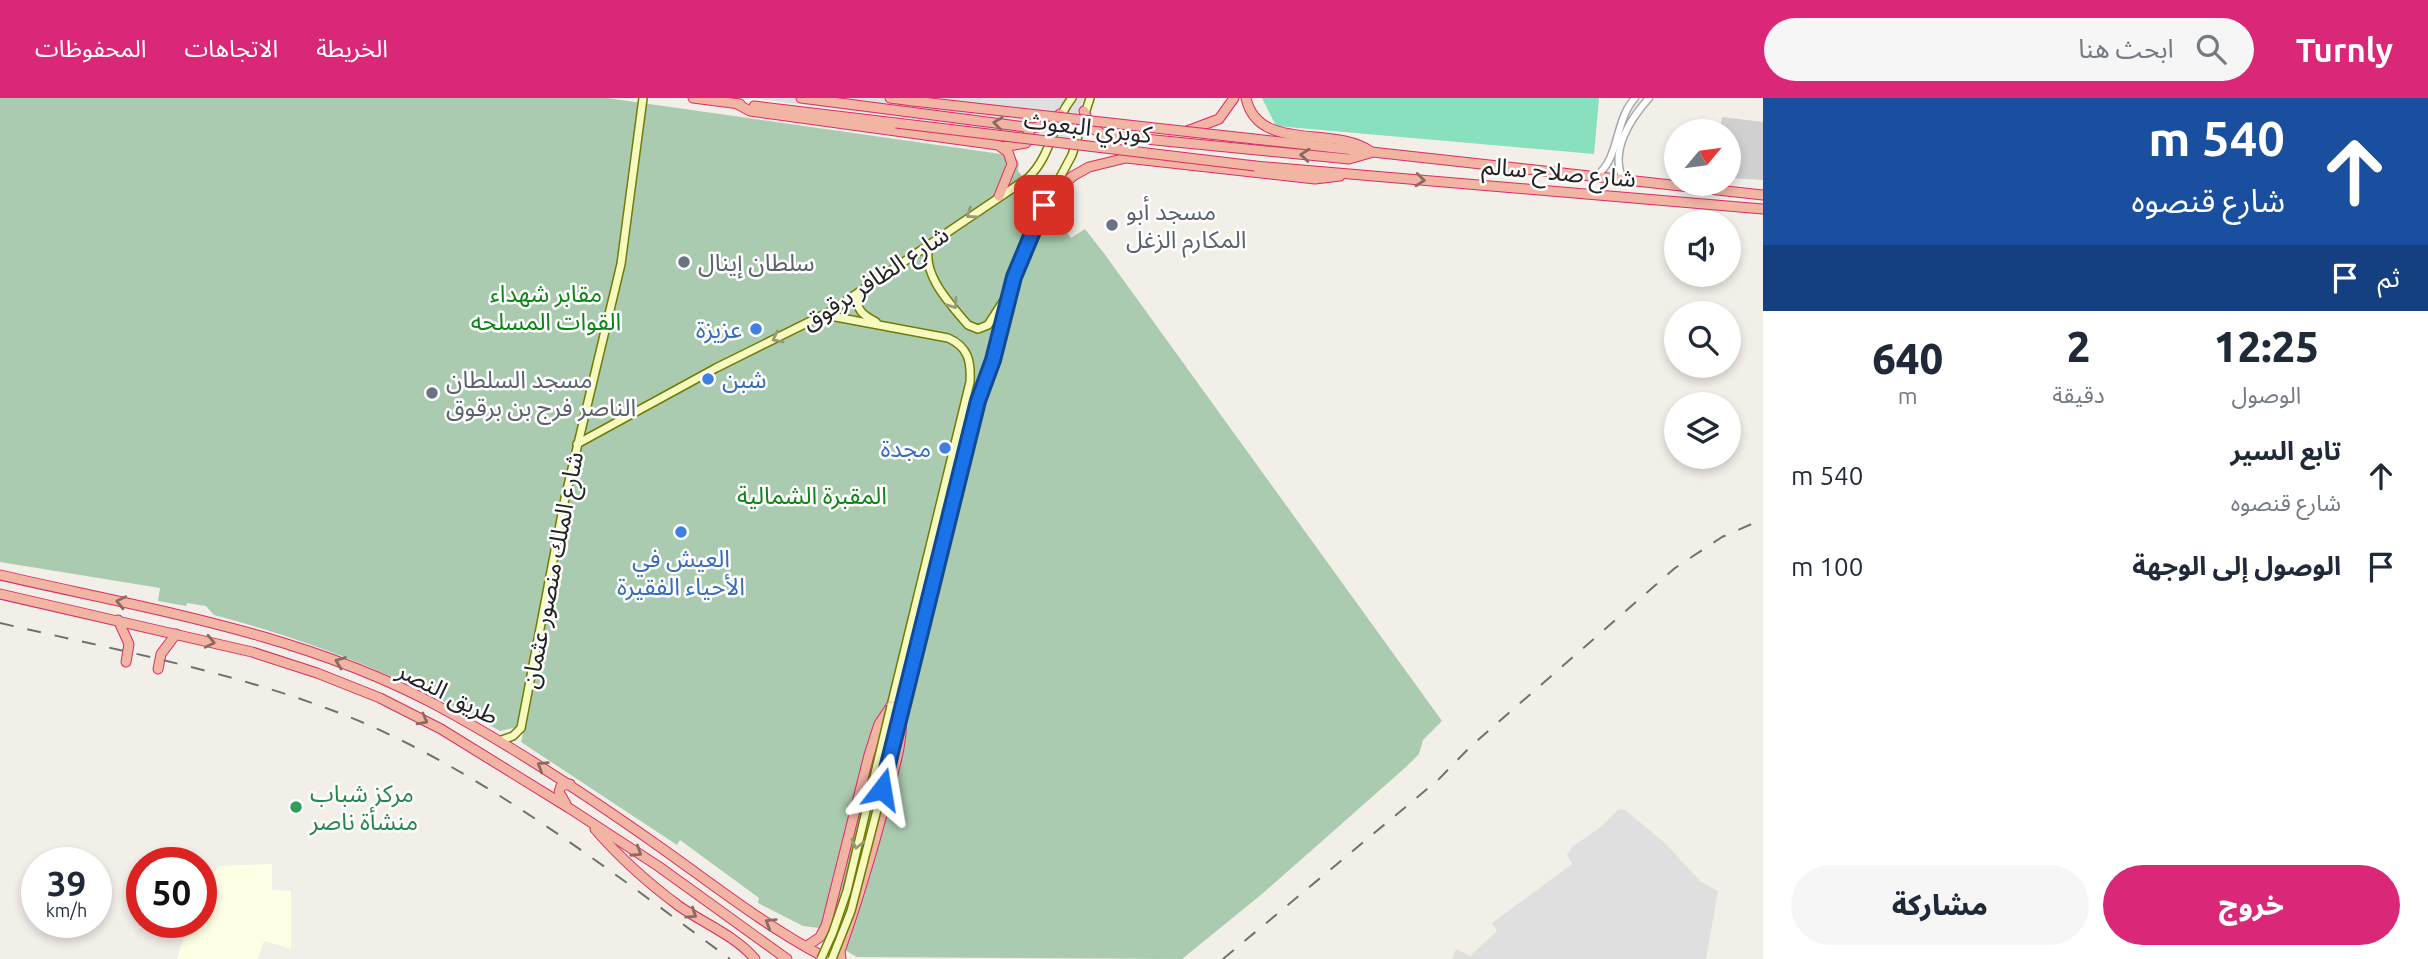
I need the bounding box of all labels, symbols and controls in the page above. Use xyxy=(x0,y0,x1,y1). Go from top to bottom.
search box xyxy=(1764,18,2254,81)
icon: search xyxy=(2192,30,2230,68)
text: Turnly xyxy=(2296,31,2393,68)
text: ابحث هنا xyxy=(2078,34,2174,63)
text: المحفوظات xyxy=(35,35,146,62)
text: الاتجاهات xyxy=(184,35,278,62)
text: الخريطة xyxy=(316,35,388,62)
street label: كوبري البعوث xyxy=(1022,106,1155,154)
text: 540 m xyxy=(2148,110,2285,165)
one-way arrow xyxy=(992,116,1003,131)
north arrow xyxy=(1664,119,1741,196)
map controls xyxy=(1664,119,1741,469)
icon: ahead xyxy=(2309,126,2400,217)
one-way arrow xyxy=(1299,148,1310,163)
street label: شارع صلاح سالم xyxy=(1480,152,1637,196)
one-way arrow xyxy=(1415,172,1426,187)
pin xyxy=(1014,175,1074,235)
text: شارع قنصوه xyxy=(2132,182,2285,218)
icon: arrive xyxy=(1025,186,1063,224)
place label: مسجد أبو المكارم الزغل xyxy=(1126,195,1246,258)
one-way arrow xyxy=(966,206,979,218)
button: sound xyxy=(1664,210,1741,287)
marker: مسجد أبو المكارم الزغل xyxy=(1104,217,1120,233)
street label: شارع الظافر برقوق xyxy=(796,220,956,339)
place label: سلطان إينال xyxy=(698,249,815,279)
marker: سلطان إينال xyxy=(676,254,692,270)
icon: arrive xyxy=(2326,259,2364,297)
text: ثم xyxy=(2378,263,2400,292)
park label: مقابر شهداء القوات المسلحه xyxy=(471,280,621,336)
one-way arrow xyxy=(944,296,957,309)
button: search xyxy=(1664,301,1741,378)
place label: عزيزة xyxy=(696,316,742,344)
marker: عزيزة xyxy=(748,321,764,337)
text: 2 xyxy=(2067,323,2090,370)
text: 12:25 xyxy=(2214,323,2319,370)
one-way arrow xyxy=(772,330,784,344)
text: 640 xyxy=(1872,335,1943,382)
place label: مسجد السلطان الناصر فرج بن برقوق xyxy=(446,366,636,425)
place label: شبن xyxy=(722,366,767,393)
marker: شبن xyxy=(700,371,716,387)
text: دقيقة xyxy=(2052,382,2105,407)
text: الوصول xyxy=(2231,382,2301,407)
text: m xyxy=(1898,383,1918,408)
marker: مسجد السلطان الناصر فرج بن برقوق xyxy=(424,385,440,401)
button: layers xyxy=(1664,392,1741,469)
place label: مجدة xyxy=(881,435,931,462)
text: تابع السير xyxy=(2231,436,2341,465)
marker: مجدة xyxy=(937,440,953,456)
street label: شارع الملك منصور عثمان xyxy=(516,449,592,691)
icon: ahead xyxy=(2362,457,2400,495)
text: 540 m xyxy=(1791,461,1863,490)
park label: المقبرة الشمالية xyxy=(737,482,887,510)
text: شارع قنصوه xyxy=(2231,490,2341,515)
marker: العيش في الأحياء الفقيرة xyxy=(673,524,689,540)
place label: العيش في الأحياء الفقيرة xyxy=(617,545,745,601)
icon: arrive xyxy=(2362,548,2400,586)
text: الوصول إلى الوجهة xyxy=(2132,551,2341,580)
text: 100 m xyxy=(1791,552,1863,581)
one-way arrow xyxy=(115,596,127,611)
one-way arrow xyxy=(204,634,216,648)
street label: طريق النصر xyxy=(391,656,503,732)
one-way arrow xyxy=(335,657,347,671)
one-way arrow xyxy=(416,711,428,725)
position arrow xyxy=(845,752,919,826)
one-way arrow xyxy=(537,762,550,775)
place label: مركز شباب منشأة ناصر xyxy=(309,780,418,836)
marker: مركز شباب منشأة ناصر xyxy=(288,799,304,815)
one-way arrow xyxy=(851,838,866,850)
one-way arrow xyxy=(629,844,642,857)
speed limit sign: 50 xyxy=(126,847,217,938)
text: 39 xyxy=(47,863,86,903)
button: مشاركة xyxy=(1791,865,2089,945)
button: خروج xyxy=(2103,865,2400,945)
text: km/h xyxy=(46,900,87,920)
one-way arrow xyxy=(684,906,697,919)
one-way arrow xyxy=(764,919,777,932)

